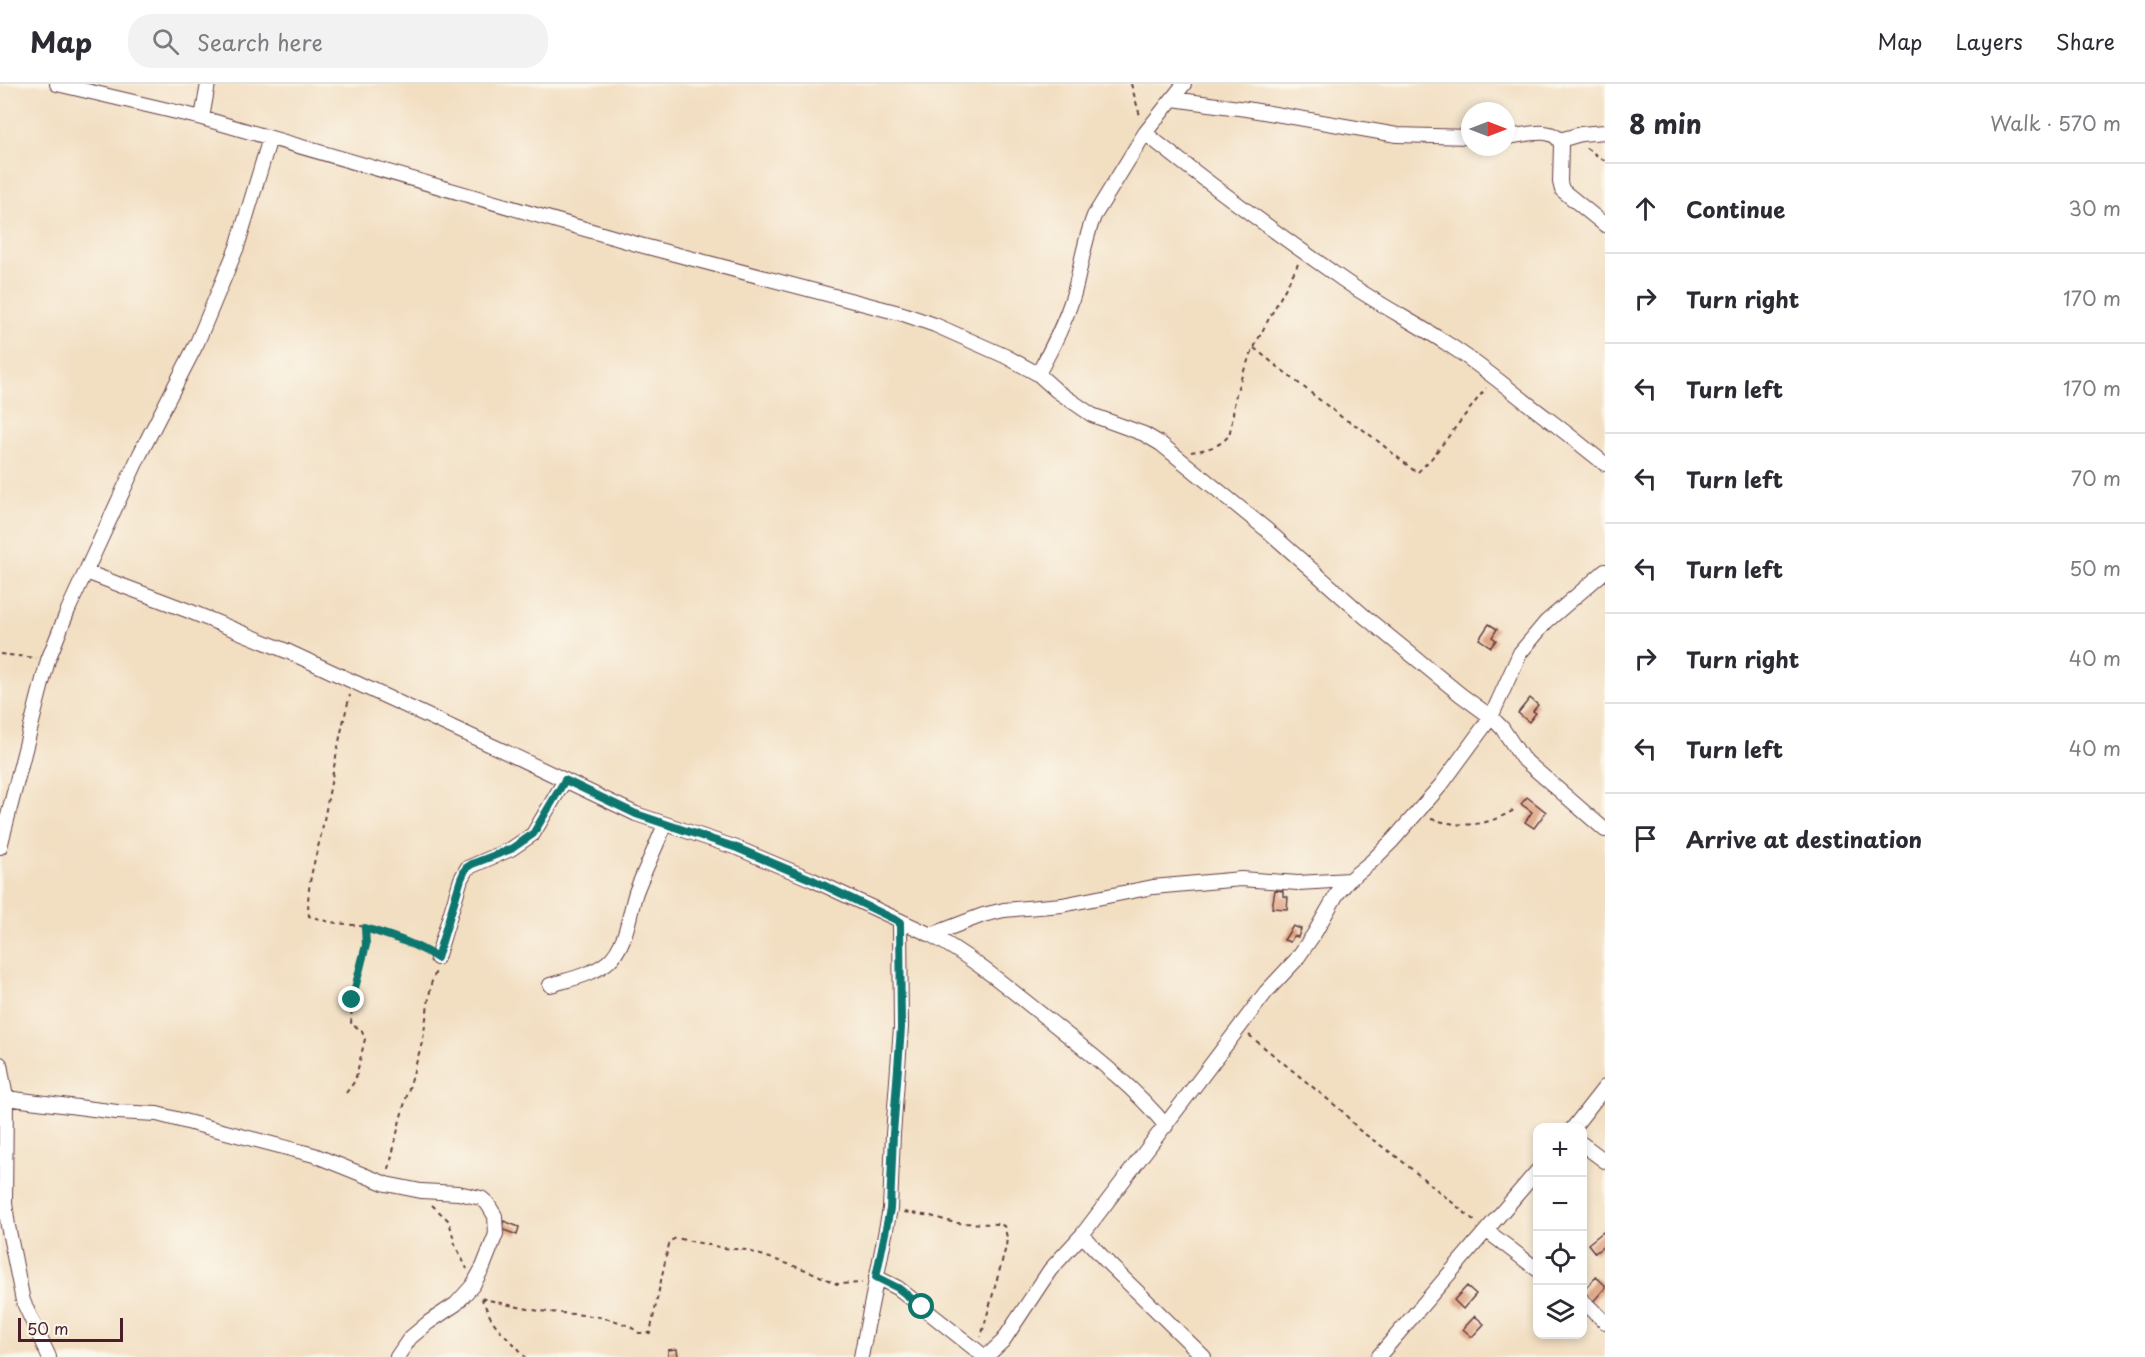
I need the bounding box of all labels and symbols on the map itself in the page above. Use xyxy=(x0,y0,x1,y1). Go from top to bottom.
north arrow xyxy=(1461,102,1515,156)
route end xyxy=(338,986,364,1012)
route start xyxy=(908,1293,934,1319)
scale bar xyxy=(18,1315,123,1342)

